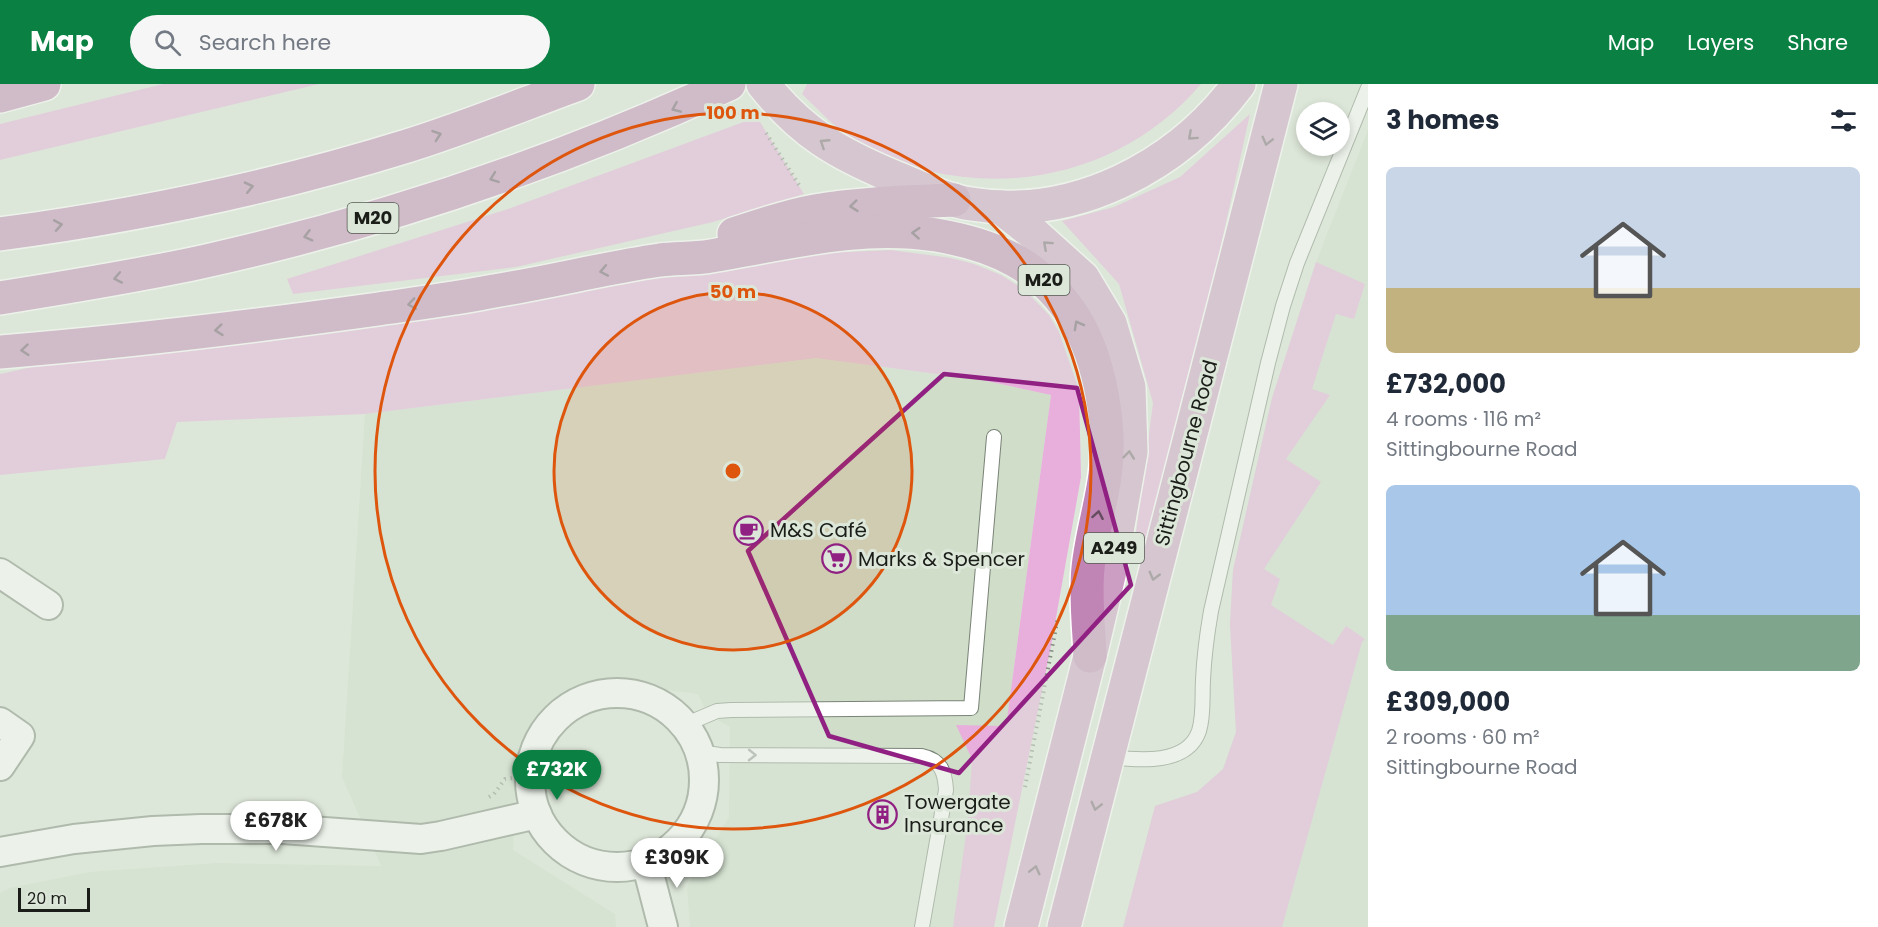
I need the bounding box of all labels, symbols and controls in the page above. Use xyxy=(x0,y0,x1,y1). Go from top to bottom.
search box xyxy=(130,15,550,69)
text: Map xyxy=(30,22,94,61)
icon: search xyxy=(151,26,184,59)
text: Search here xyxy=(199,27,331,58)
text: Map xyxy=(1608,28,1654,57)
text: Layers xyxy=(1687,28,1754,57)
text: Share xyxy=(1787,28,1848,57)
text: 100 m xyxy=(706,100,760,125)
one-way arrow xyxy=(671,101,682,113)
map controls xyxy=(1296,102,1350,156)
button: layers xyxy=(1296,102,1350,156)
text: 3 homes xyxy=(1386,102,1499,138)
icon: filters xyxy=(1827,104,1860,137)
one-way arrow xyxy=(1188,129,1198,140)
one-way arrow xyxy=(431,130,442,143)
one-way arrow xyxy=(1262,136,1275,146)
one-way arrow xyxy=(820,138,830,150)
one-way arrow xyxy=(489,171,500,184)
one-way arrow xyxy=(244,182,254,195)
one-way arrow xyxy=(849,199,859,212)
road number: M20 xyxy=(348,203,398,233)
icon: home xyxy=(1569,206,1677,314)
one-way arrow xyxy=(53,220,62,232)
one-way arrow xyxy=(912,227,921,240)
one-way arrow xyxy=(303,228,313,241)
one-way arrow xyxy=(1043,241,1053,252)
one-way arrow xyxy=(600,264,610,277)
road number: M20 xyxy=(1018,265,1070,295)
one-way arrow xyxy=(113,271,123,284)
text: 50 m xyxy=(710,279,756,304)
one-way arrow xyxy=(408,297,417,309)
one-way arrow xyxy=(1074,321,1085,331)
one-way arrow xyxy=(215,324,224,336)
one-way arrow xyxy=(21,343,30,356)
street label: Sittingbourne Road xyxy=(1148,357,1224,549)
text: £732,000 xyxy=(1386,366,1506,402)
text: 4 rooms · 116 m² xyxy=(1386,405,1541,433)
text: Sittingbourne Road xyxy=(1386,435,1578,463)
one-way arrow xyxy=(1123,451,1135,460)
centre of rings xyxy=(723,461,743,481)
one-way arrow xyxy=(1091,510,1104,520)
cafe icon: M&S Café xyxy=(733,514,765,546)
place label: M&S Café xyxy=(770,516,867,544)
icon: home xyxy=(1569,524,1677,632)
road number: A249 xyxy=(1084,533,1144,563)
supermarket icon: Marks & Spencer xyxy=(821,543,853,575)
place label: Marks & Spencer xyxy=(858,545,1025,573)
one-way arrow xyxy=(1148,571,1161,581)
text: £309,000 xyxy=(1386,684,1510,720)
text: 2 rooms · 60 m² xyxy=(1386,723,1540,751)
one-way arrow xyxy=(747,749,756,762)
pin: £732K xyxy=(515,750,599,801)
text: Sittingbourne Road xyxy=(1386,753,1578,781)
text: £732K xyxy=(526,755,588,783)
place label: Towergate Insurance xyxy=(904,788,1011,839)
building icon: Towergate Insurance xyxy=(867,798,899,830)
pin: £678K xyxy=(234,801,318,852)
one-way arrow xyxy=(1090,801,1103,811)
text: £678K xyxy=(244,806,308,834)
pin: £309K xyxy=(635,838,719,889)
text: £309K xyxy=(645,843,709,871)
one-way arrow xyxy=(1028,866,1041,876)
scale bar xyxy=(18,885,90,912)
text: 20 m xyxy=(27,887,67,910)

